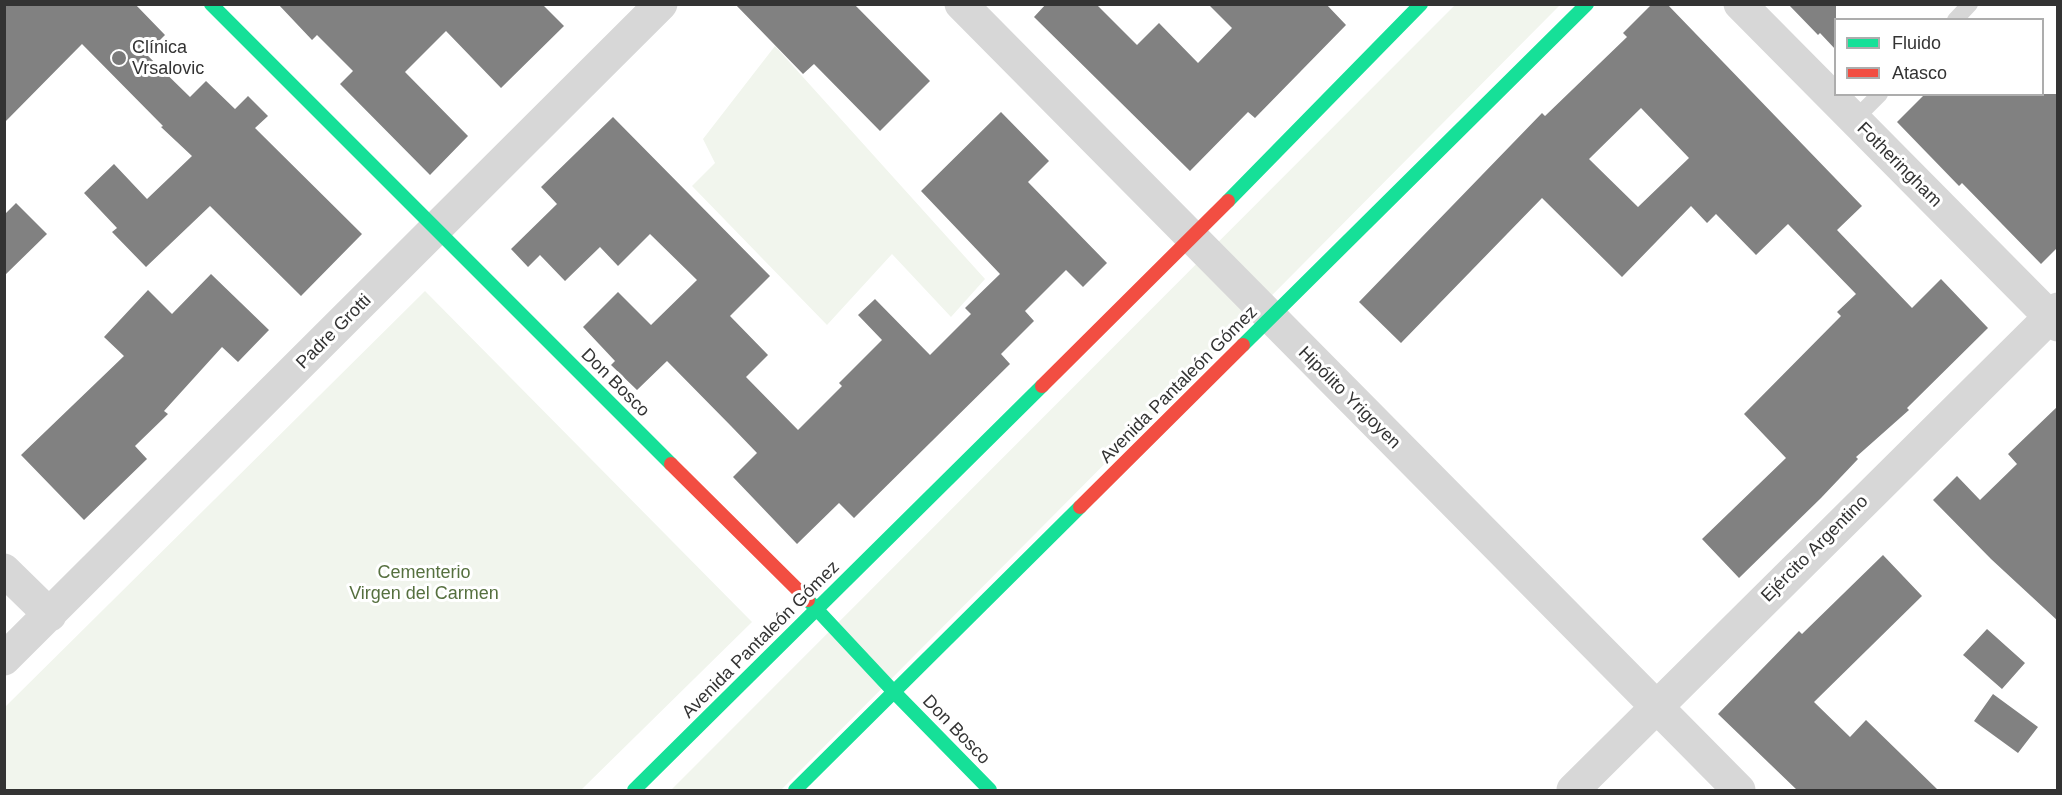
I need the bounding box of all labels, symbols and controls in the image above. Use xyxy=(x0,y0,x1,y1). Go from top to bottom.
legend xyxy=(1834,18,2044,96)
text: Fluido xyxy=(1892,33,1941,53)
place label: Clínica Vrsalovic xyxy=(132,37,204,80)
marker: Clínica Vrsalovic xyxy=(110,49,128,67)
text: Atasco xyxy=(1892,63,1947,83)
street label: Fotheringham xyxy=(1852,118,1946,212)
street label: Padre Grotti xyxy=(292,290,376,374)
street label: Avenida Pantaleón Gómez xyxy=(1096,302,1262,468)
street label: Hipólito Yrigoyen xyxy=(1293,342,1405,454)
street label: Don Bosco xyxy=(576,344,654,422)
street label: Ejército Argentino xyxy=(1757,491,1873,607)
street label: Avenida Pantaleón Gómez xyxy=(678,557,844,723)
park label: Cementerio Virgen del Carmen xyxy=(349,562,499,604)
street label: Don Bosco xyxy=(918,691,994,769)

